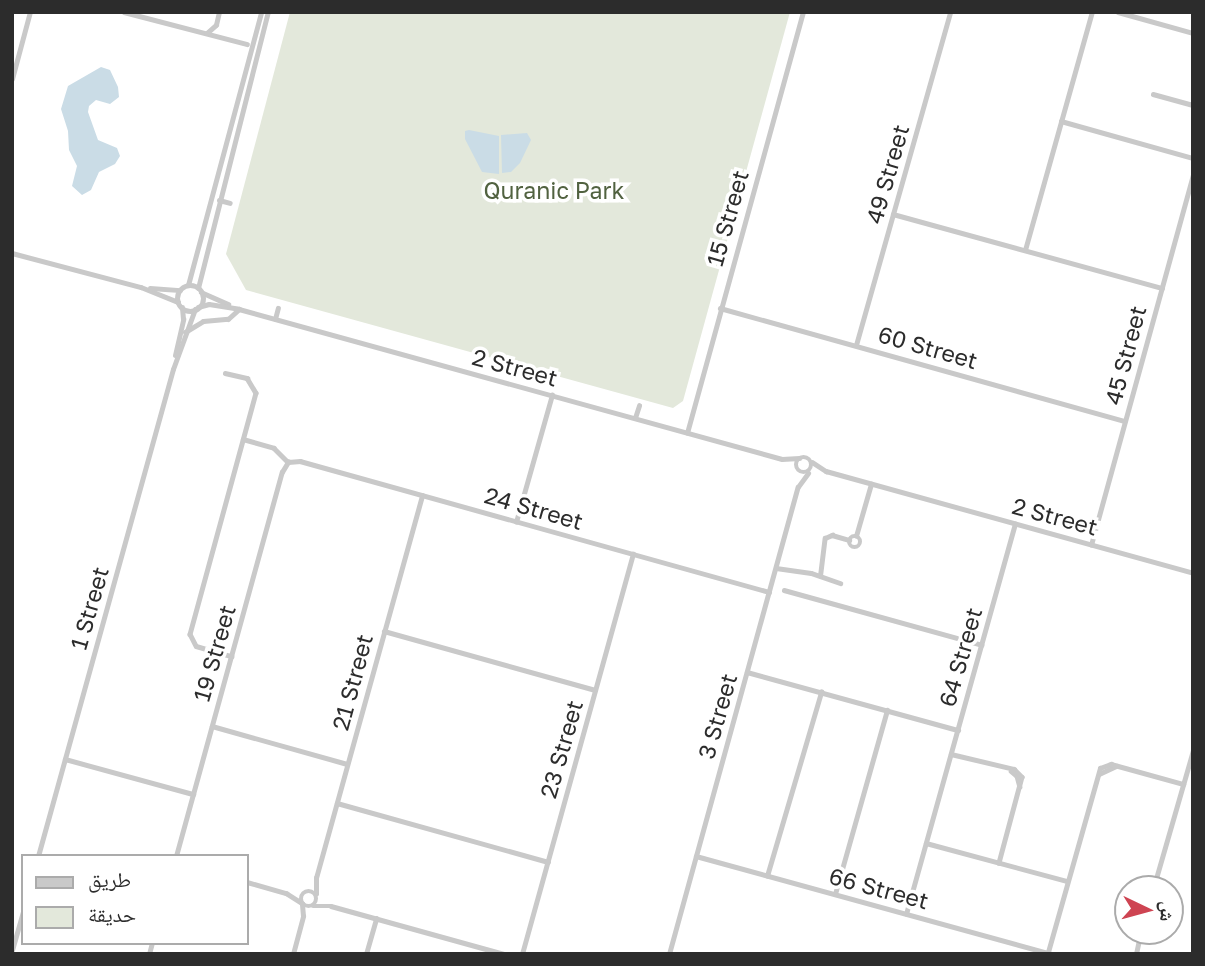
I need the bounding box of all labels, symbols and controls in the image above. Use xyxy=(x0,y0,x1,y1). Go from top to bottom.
street label: 49 Street xyxy=(860,121,914,227)
street label: 15 Street xyxy=(700,167,754,269)
park label: Quranic Park xyxy=(483,176,625,204)
street label: 45 Street xyxy=(1099,303,1151,407)
street label: 60 Street xyxy=(875,320,981,374)
street label: 2 Street xyxy=(469,342,561,392)
street label: 24 Street xyxy=(482,481,586,535)
street label: 2 Street xyxy=(1009,491,1101,541)
street label: 1 Street xyxy=(64,563,114,653)
street label: 19 Street xyxy=(187,602,241,704)
street label: 64 Street xyxy=(933,604,987,710)
street label: 21 Street xyxy=(326,631,378,733)
street label: 3 Street xyxy=(692,670,742,762)
street label: 23 Street xyxy=(534,697,588,801)
legend xyxy=(21,854,248,945)
street label: 66 Street xyxy=(826,862,932,914)
text: طريق xyxy=(88,866,131,892)
north arrow xyxy=(1114,875,1184,945)
text: حديقة xyxy=(88,901,136,927)
text: ش xyxy=(1156,901,1181,923)

